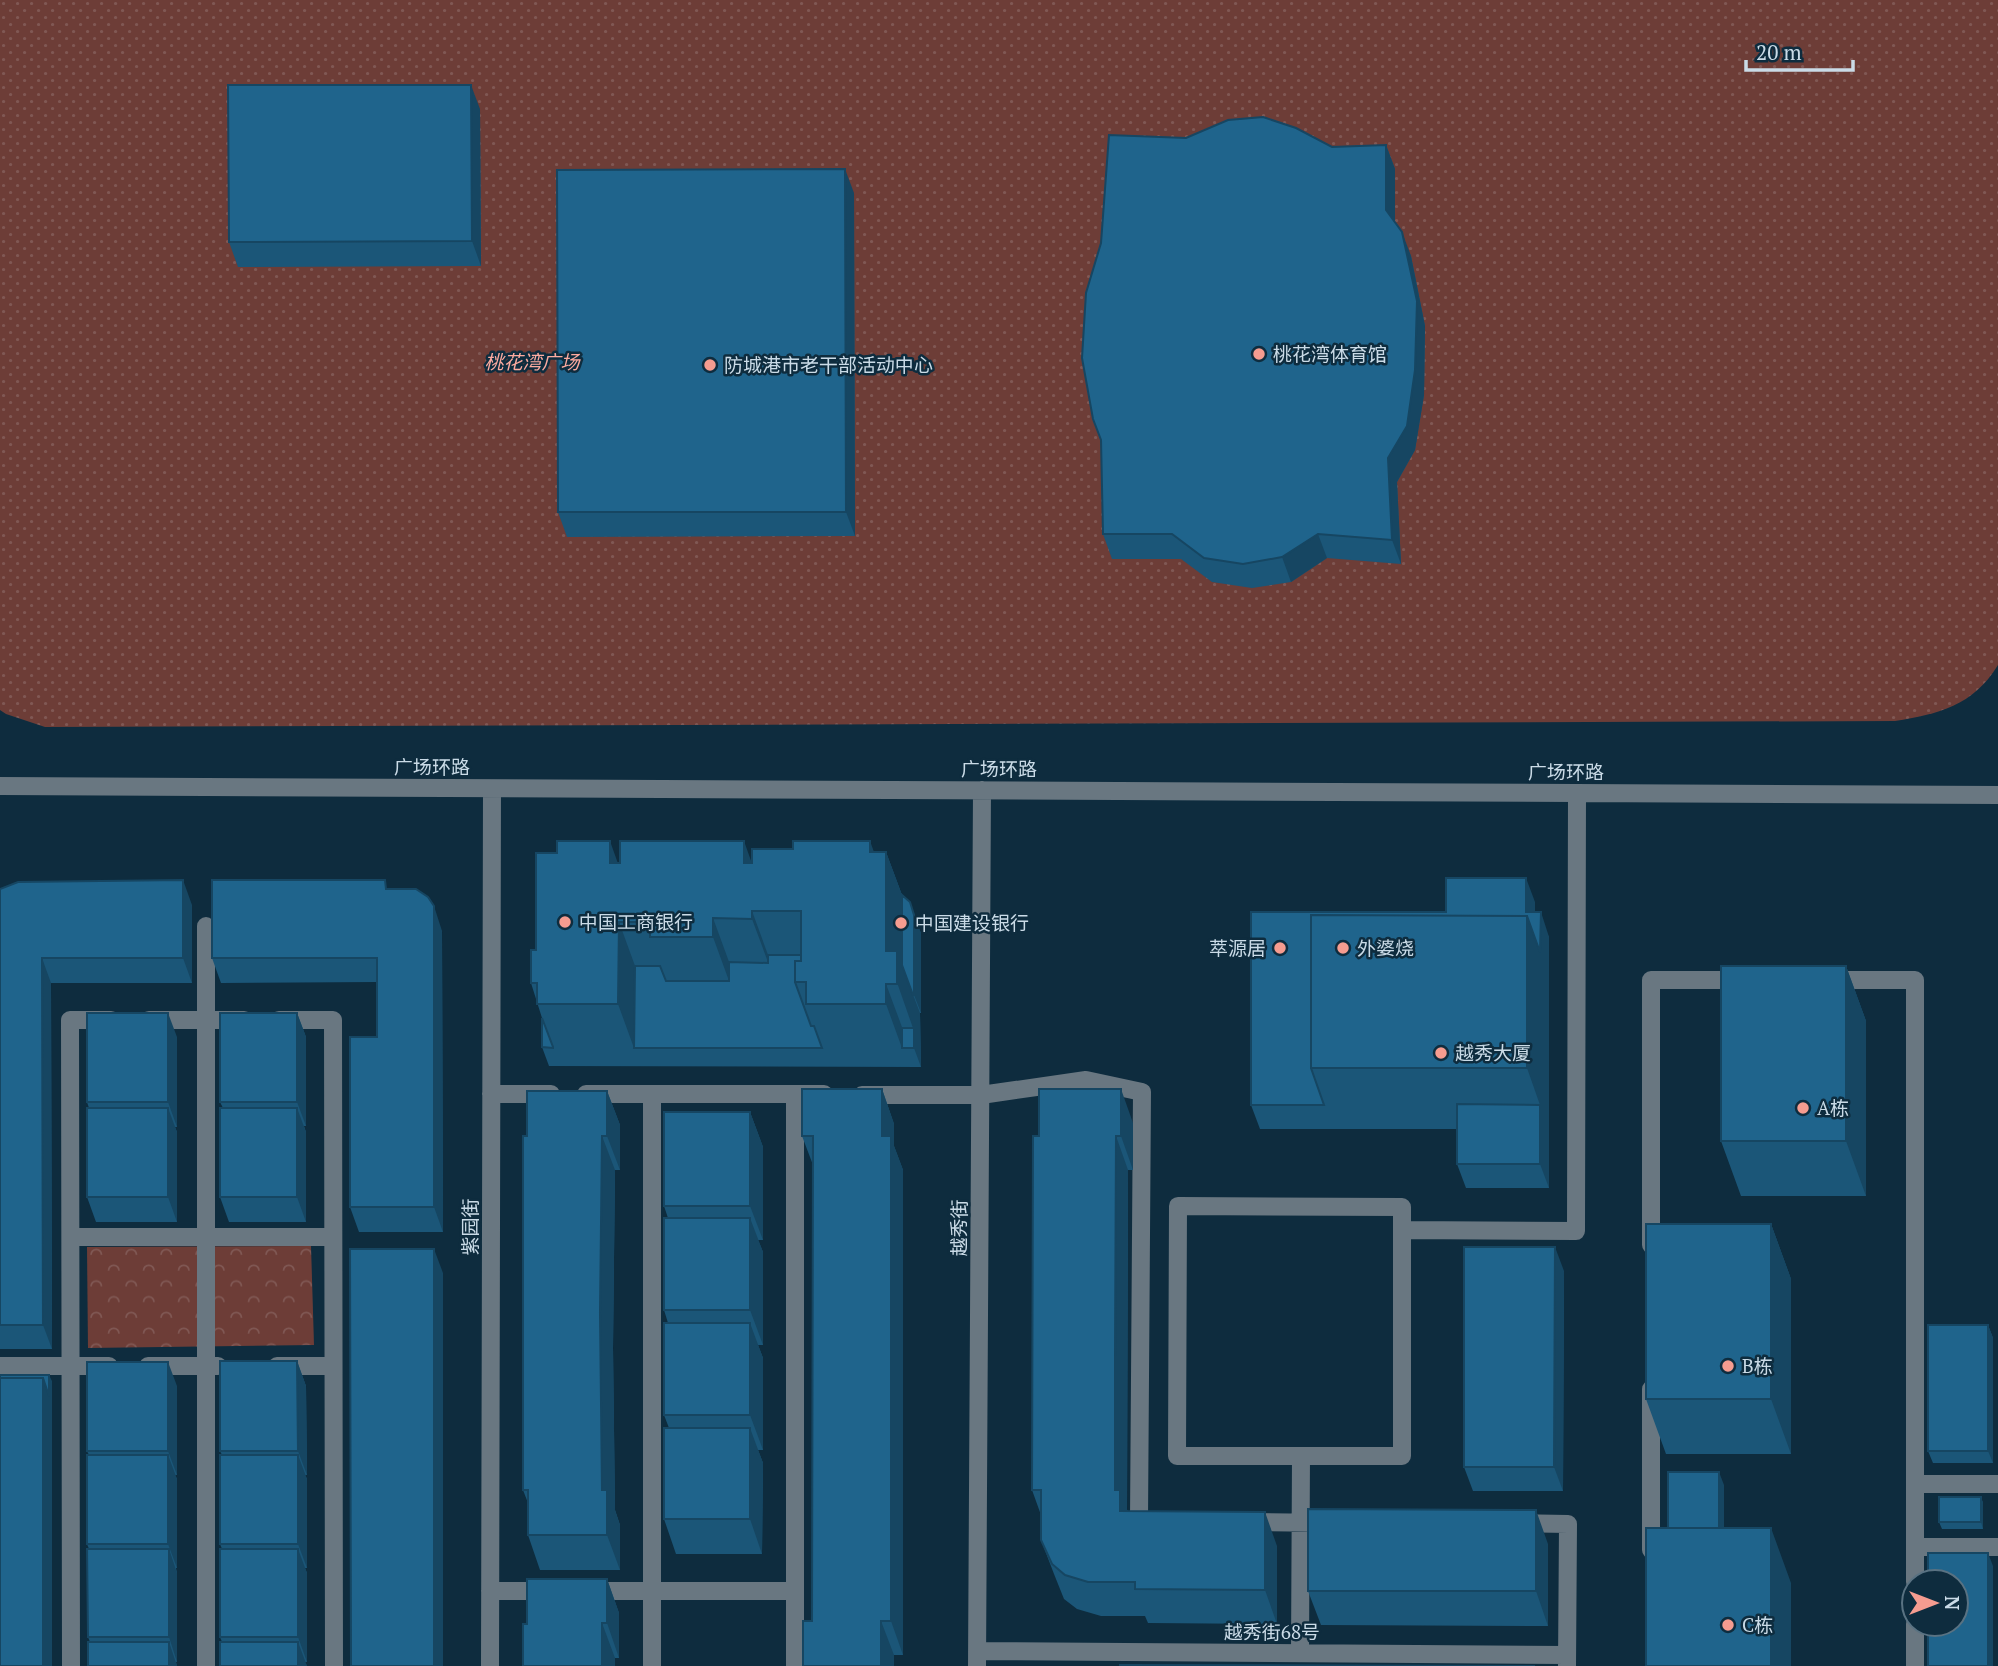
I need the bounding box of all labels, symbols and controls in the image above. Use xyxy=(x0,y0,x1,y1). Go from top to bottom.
scale bar xyxy=(1746,28,1853,72)
text: 20 m xyxy=(1756,38,1802,66)
place label: 桃花湾体育馆 xyxy=(1273,341,1387,366)
marker: 桃花湾体育馆 xyxy=(1251,346,1267,362)
park label: 桃花湾广场 xyxy=(484,349,581,374)
place label: 防城港市老干部活动中心 xyxy=(724,352,933,377)
marker: 防城港市老干部活动中心 xyxy=(702,357,718,373)
street label: 广场环路 xyxy=(394,754,470,779)
street label: 广场环路 xyxy=(961,756,1037,781)
street label: 广场环路 xyxy=(1528,759,1604,784)
place label: 中国工商银行 xyxy=(579,909,693,934)
place label: 中国建设银行 xyxy=(915,910,1029,935)
marker: 中国工商银行 xyxy=(557,914,573,930)
marker: 中国建设银行 xyxy=(893,915,909,931)
place label: 萃源居 xyxy=(1209,935,1266,960)
place label: 外婆烧 xyxy=(1357,935,1414,960)
marker: 萃源居 xyxy=(1272,940,1288,956)
marker: 外婆烧 xyxy=(1335,940,1351,956)
place label: 越秀大厦 xyxy=(1455,1040,1531,1065)
marker: 越秀大厦 xyxy=(1433,1045,1449,1061)
place label: A栋 xyxy=(1817,1095,1849,1120)
marker: A栋 xyxy=(1795,1100,1811,1116)
street label: 紫园街 xyxy=(457,1198,482,1256)
street label: 越秀街 xyxy=(946,1199,971,1257)
place label: B栋 xyxy=(1742,1353,1773,1378)
marker: B栋 xyxy=(1720,1358,1736,1374)
north arrow xyxy=(1900,1568,1970,1638)
text: N xyxy=(1940,1596,1965,1611)
place label: C栋 xyxy=(1742,1612,1773,1637)
marker: C栋 xyxy=(1720,1617,1736,1633)
street label: 越秀街68号 xyxy=(1224,1619,1320,1644)

